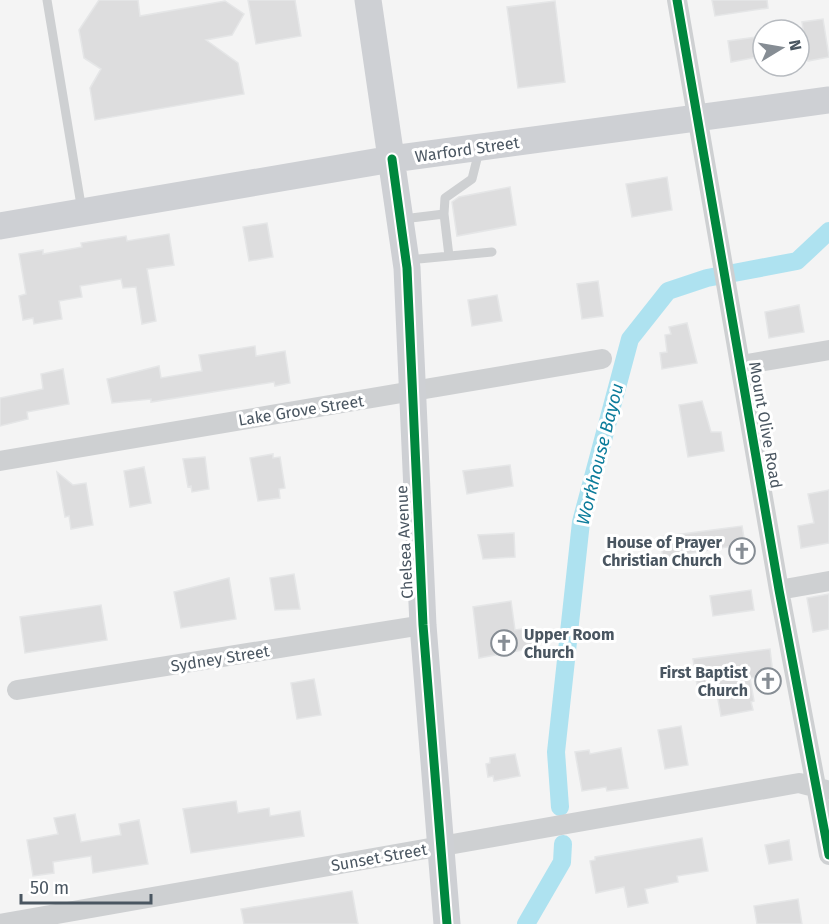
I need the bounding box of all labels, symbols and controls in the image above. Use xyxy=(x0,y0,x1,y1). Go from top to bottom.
north arrow xyxy=(751,18,811,78)
text: N xyxy=(785,38,806,52)
street label: Warford Street xyxy=(414,133,521,166)
street label: Mount Olive Road xyxy=(745,360,786,490)
water label: Workhouse Bayou xyxy=(572,381,628,527)
street label: Lake Grove Street xyxy=(237,391,365,430)
street label: Chelsea Avenue xyxy=(392,485,417,599)
place label: House of Prayer Christian Church xyxy=(602,533,723,570)
church icon: House of Prayer Christian Church xyxy=(727,536,757,566)
place label: Upper Room Church xyxy=(524,625,614,662)
church icon: Upper Room Church xyxy=(489,628,519,658)
street label: Sydney Street xyxy=(169,641,271,676)
place label: First Baptist Church xyxy=(659,663,749,700)
church icon: First Baptist Church xyxy=(753,666,783,696)
street label: Sunset Street xyxy=(330,840,429,875)
scale bar xyxy=(21,867,152,905)
text: 50 m xyxy=(30,877,69,899)

